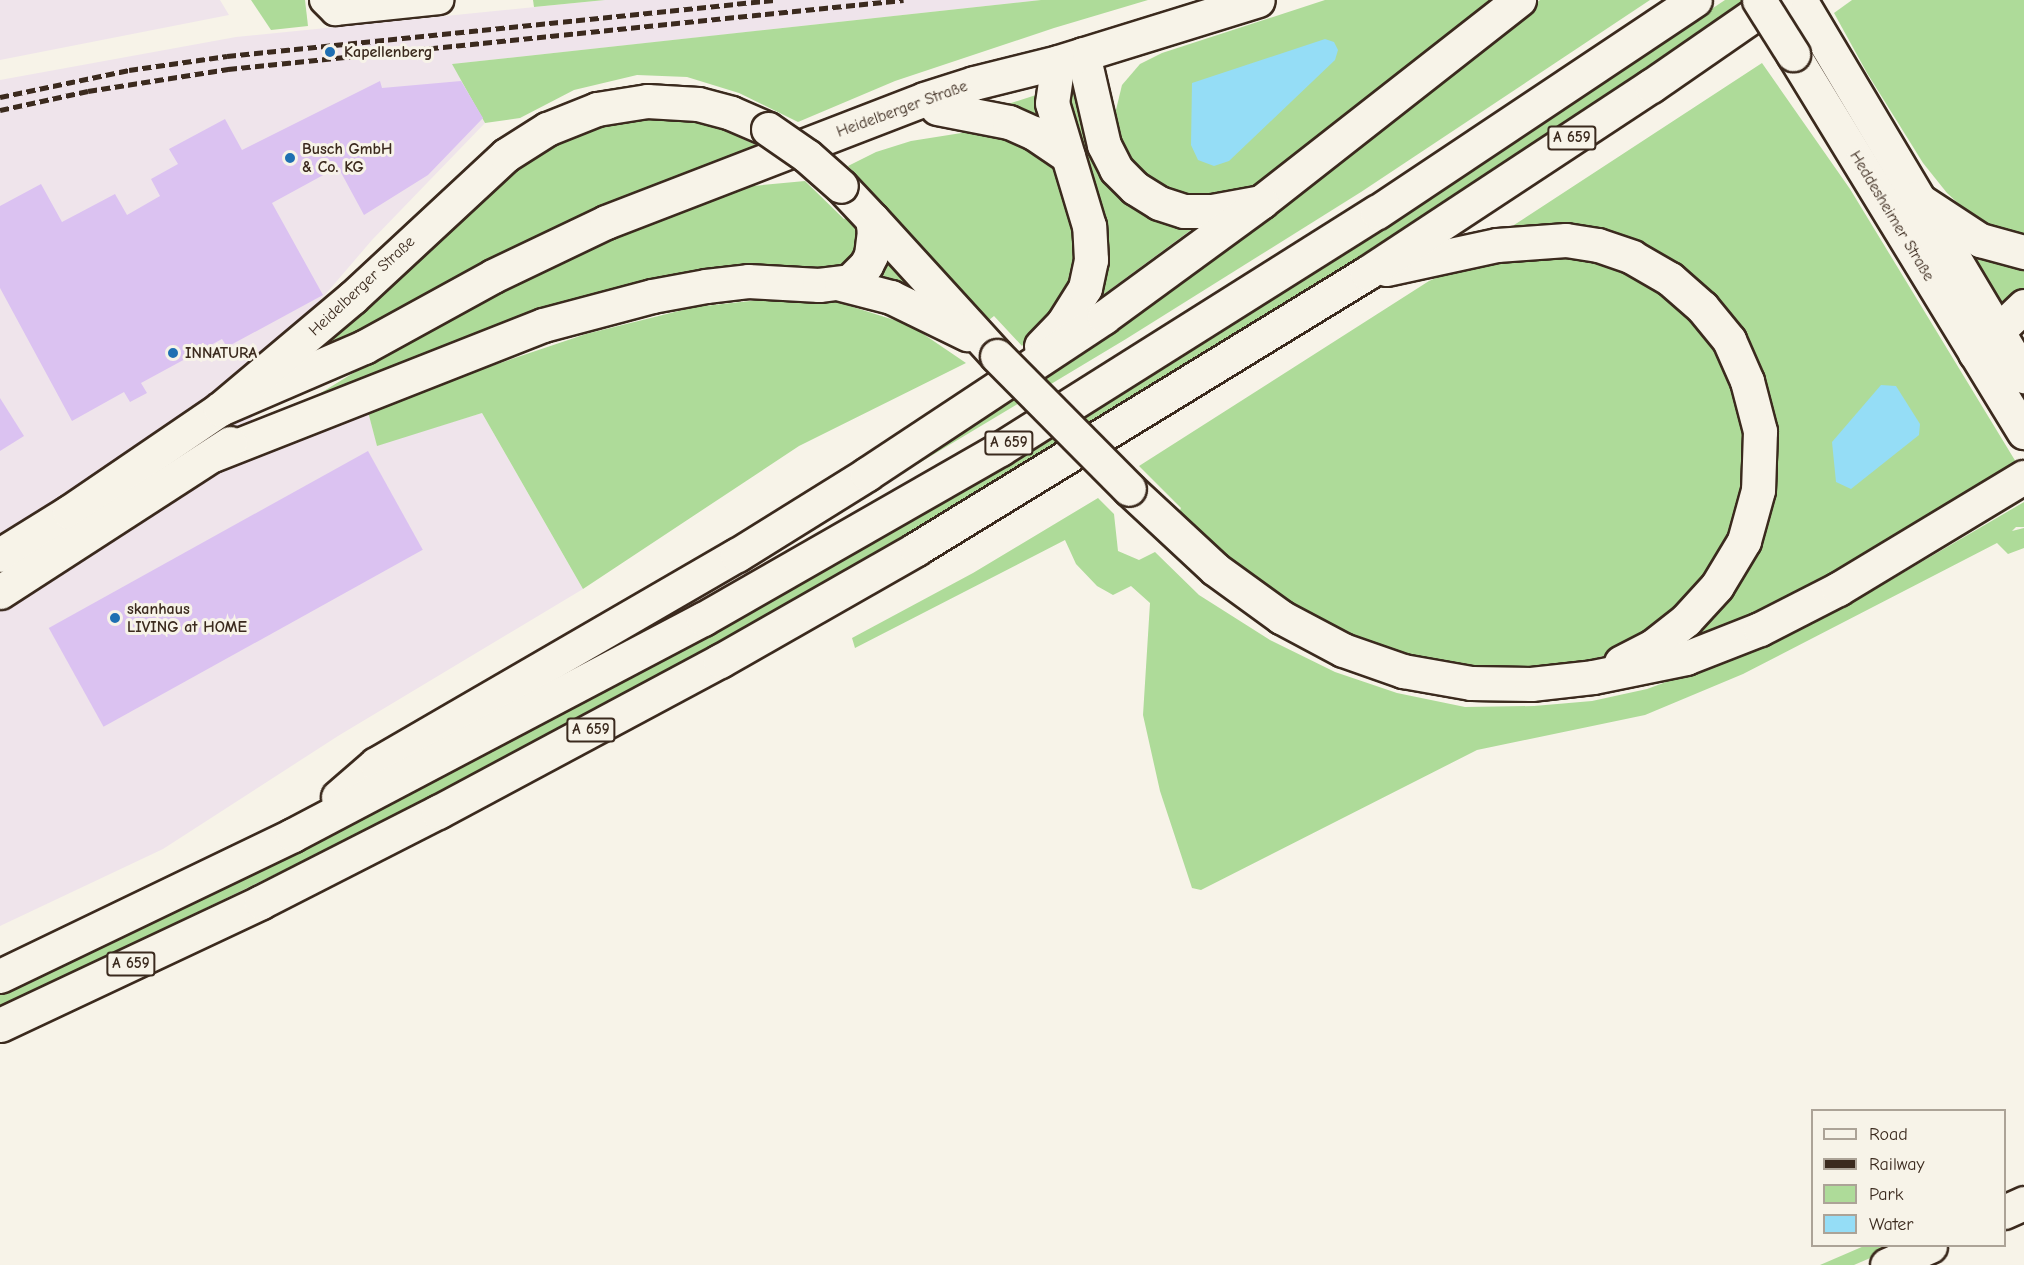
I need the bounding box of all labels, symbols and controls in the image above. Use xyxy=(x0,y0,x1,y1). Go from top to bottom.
place label: Kapellenberg xyxy=(344,42,432,62)
marker: Kapellenberg xyxy=(321,43,339,61)
street label: Heidelberger Straße xyxy=(834,76,970,142)
road number: A 659 xyxy=(1546,126,1598,150)
place label: Busch GmbH & Co. KG xyxy=(302,139,392,177)
street label: Heddesheimer Straße xyxy=(1846,147,1938,285)
marker: Busch GmbH & Co. KG xyxy=(283,151,297,165)
street label: Heidelberger Straße xyxy=(305,232,419,340)
place label: INNATURA xyxy=(185,343,257,363)
marker: INNATURA xyxy=(166,346,180,360)
road number: A 659 xyxy=(984,431,1034,455)
place label: skanhaus LIVING at HOME xyxy=(127,599,247,637)
marker: skanhaus LIVING at HOME xyxy=(108,611,122,625)
road number: A 659 xyxy=(566,718,616,742)
road number: A 659 xyxy=(106,952,156,976)
legend xyxy=(1811,1109,2006,1247)
text: Road xyxy=(1869,1124,1908,1145)
text: Railway xyxy=(1869,1154,1925,1175)
text: Park xyxy=(1869,1184,1903,1205)
text: Water xyxy=(1869,1214,1913,1235)

